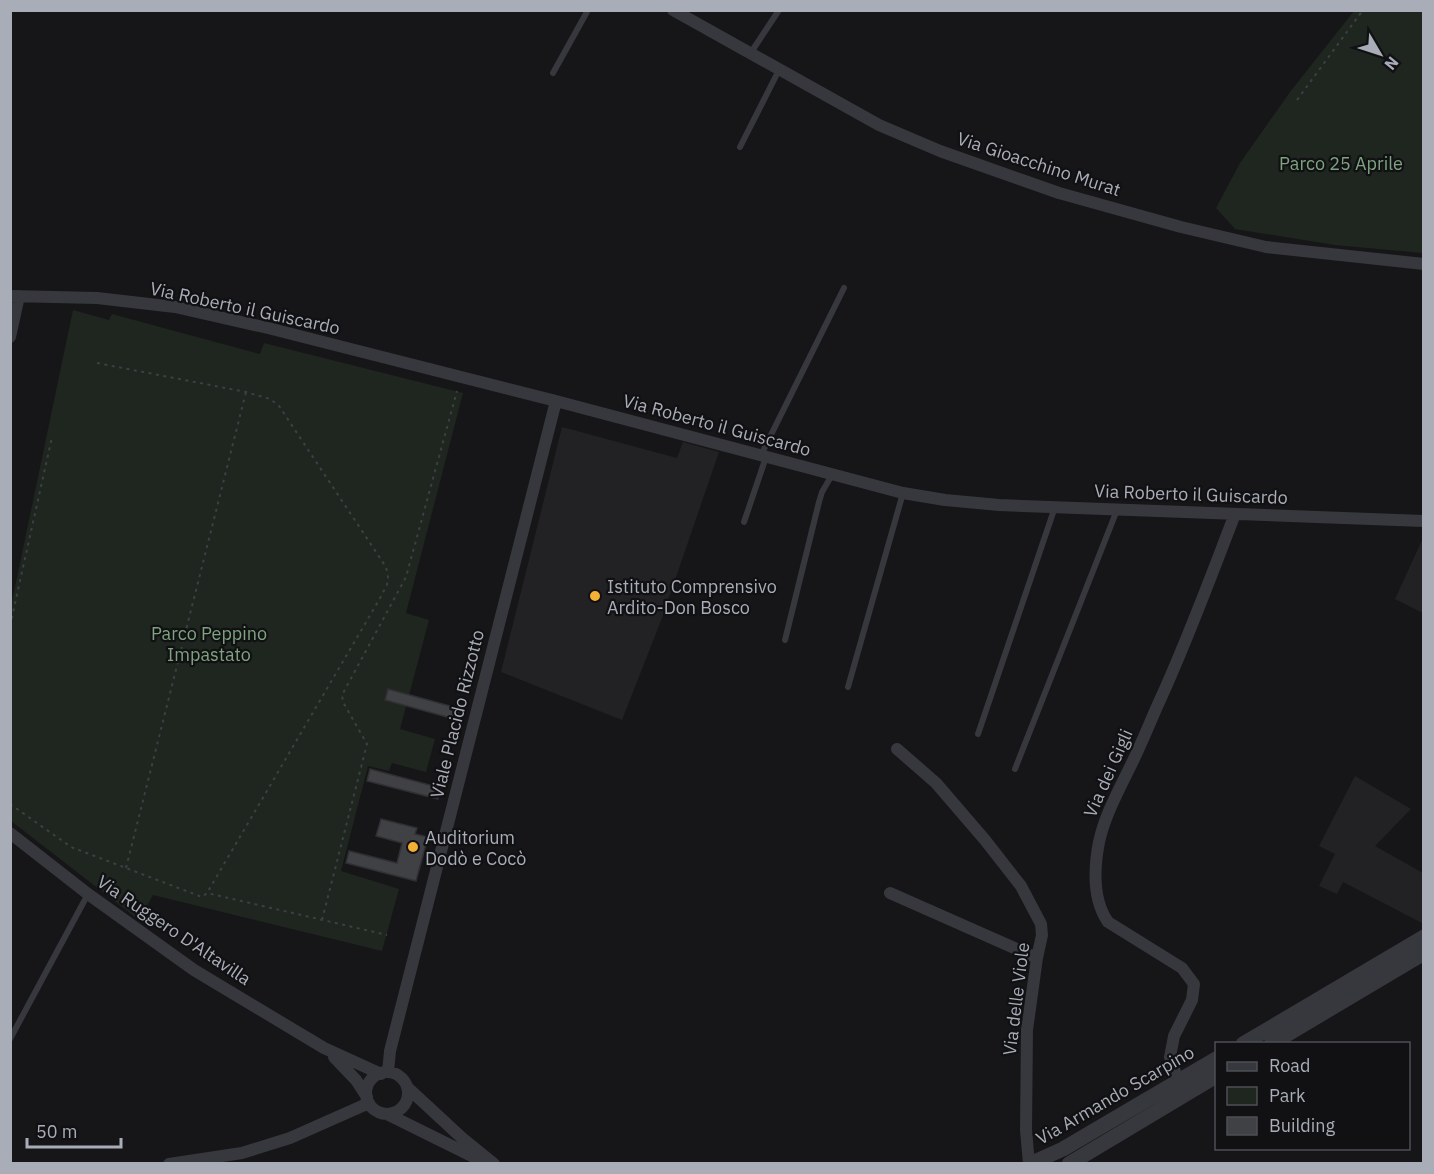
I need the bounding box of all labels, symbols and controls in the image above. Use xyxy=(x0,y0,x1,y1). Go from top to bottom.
north arrow xyxy=(1350,24,1410,84)
text: N xyxy=(1380,53,1403,74)
street label: Via Gioacchino Murat xyxy=(954,127,1124,201)
park label: Parco 25 Aprile xyxy=(1279,152,1403,175)
street label: Via Roberto il Guiscardo xyxy=(148,277,342,339)
street label: Via Roberto il Guiscardo xyxy=(621,389,813,461)
street label: Via Roberto il Guiscardo xyxy=(1094,479,1288,509)
place label: Istituto Comprensivo Ardito-Don Bosco xyxy=(607,575,777,619)
marker: Istituto Comprensivo Ardito-Don Bosco xyxy=(588,589,602,603)
park label: Parco Peppino Impastato xyxy=(151,622,267,666)
street label: Viale Placido Rizzotto xyxy=(425,627,489,801)
street label: Via dei Gigli xyxy=(1078,725,1138,821)
place label: Auditorium Dodò e Cocò xyxy=(425,826,526,870)
marker: Auditorium Dodò e Cocò xyxy=(406,840,420,854)
street label: Via Ruggero D'Altavilla xyxy=(93,870,256,990)
street label: Via delle Viole xyxy=(998,941,1034,1057)
street label: Via Armando Scarpino xyxy=(1032,1040,1198,1150)
legend xyxy=(1215,1042,1410,1150)
text: Road xyxy=(1269,1054,1310,1077)
text: Park xyxy=(1269,1084,1306,1107)
scale bar xyxy=(27,1111,122,1149)
text: Building xyxy=(1269,1114,1336,1137)
text: 50 m xyxy=(36,1120,78,1143)

